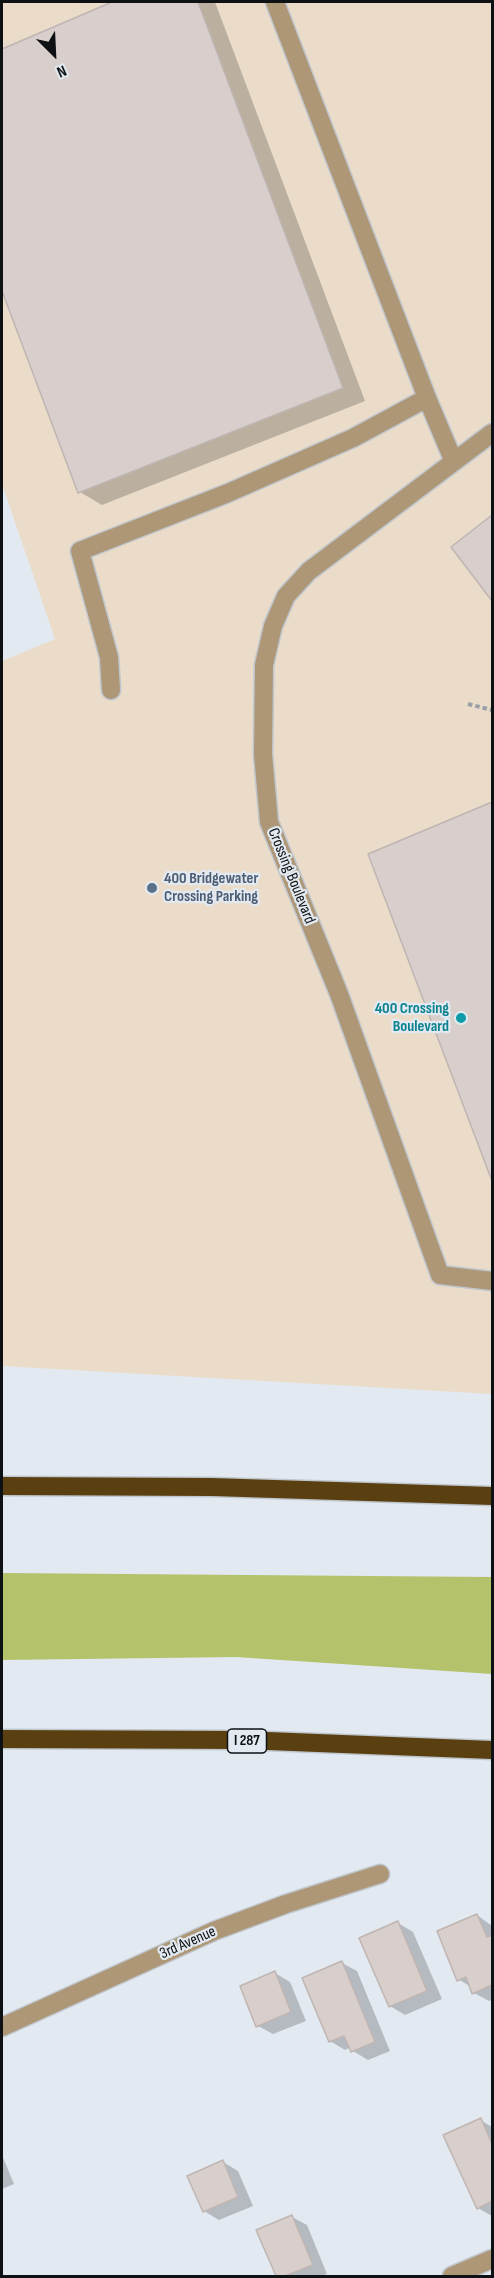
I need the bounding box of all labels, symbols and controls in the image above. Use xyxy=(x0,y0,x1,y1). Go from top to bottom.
north arrow xyxy=(24,24,84,84)
text: N xyxy=(54,60,69,81)
street label: Crossing Boulevard xyxy=(263,825,319,927)
place label: 400 Bridgewater Crossing Parking xyxy=(164,869,258,907)
marker: 400 Bridgewater Crossing Parking xyxy=(145,881,159,895)
place label: 400 Crossing Boulevard xyxy=(375,999,449,1037)
marker: 400 Crossing Boulevard xyxy=(454,1011,468,1025)
road number: I 287 xyxy=(228,1729,266,1753)
street label: 3rd Avenue xyxy=(157,1922,219,1964)

